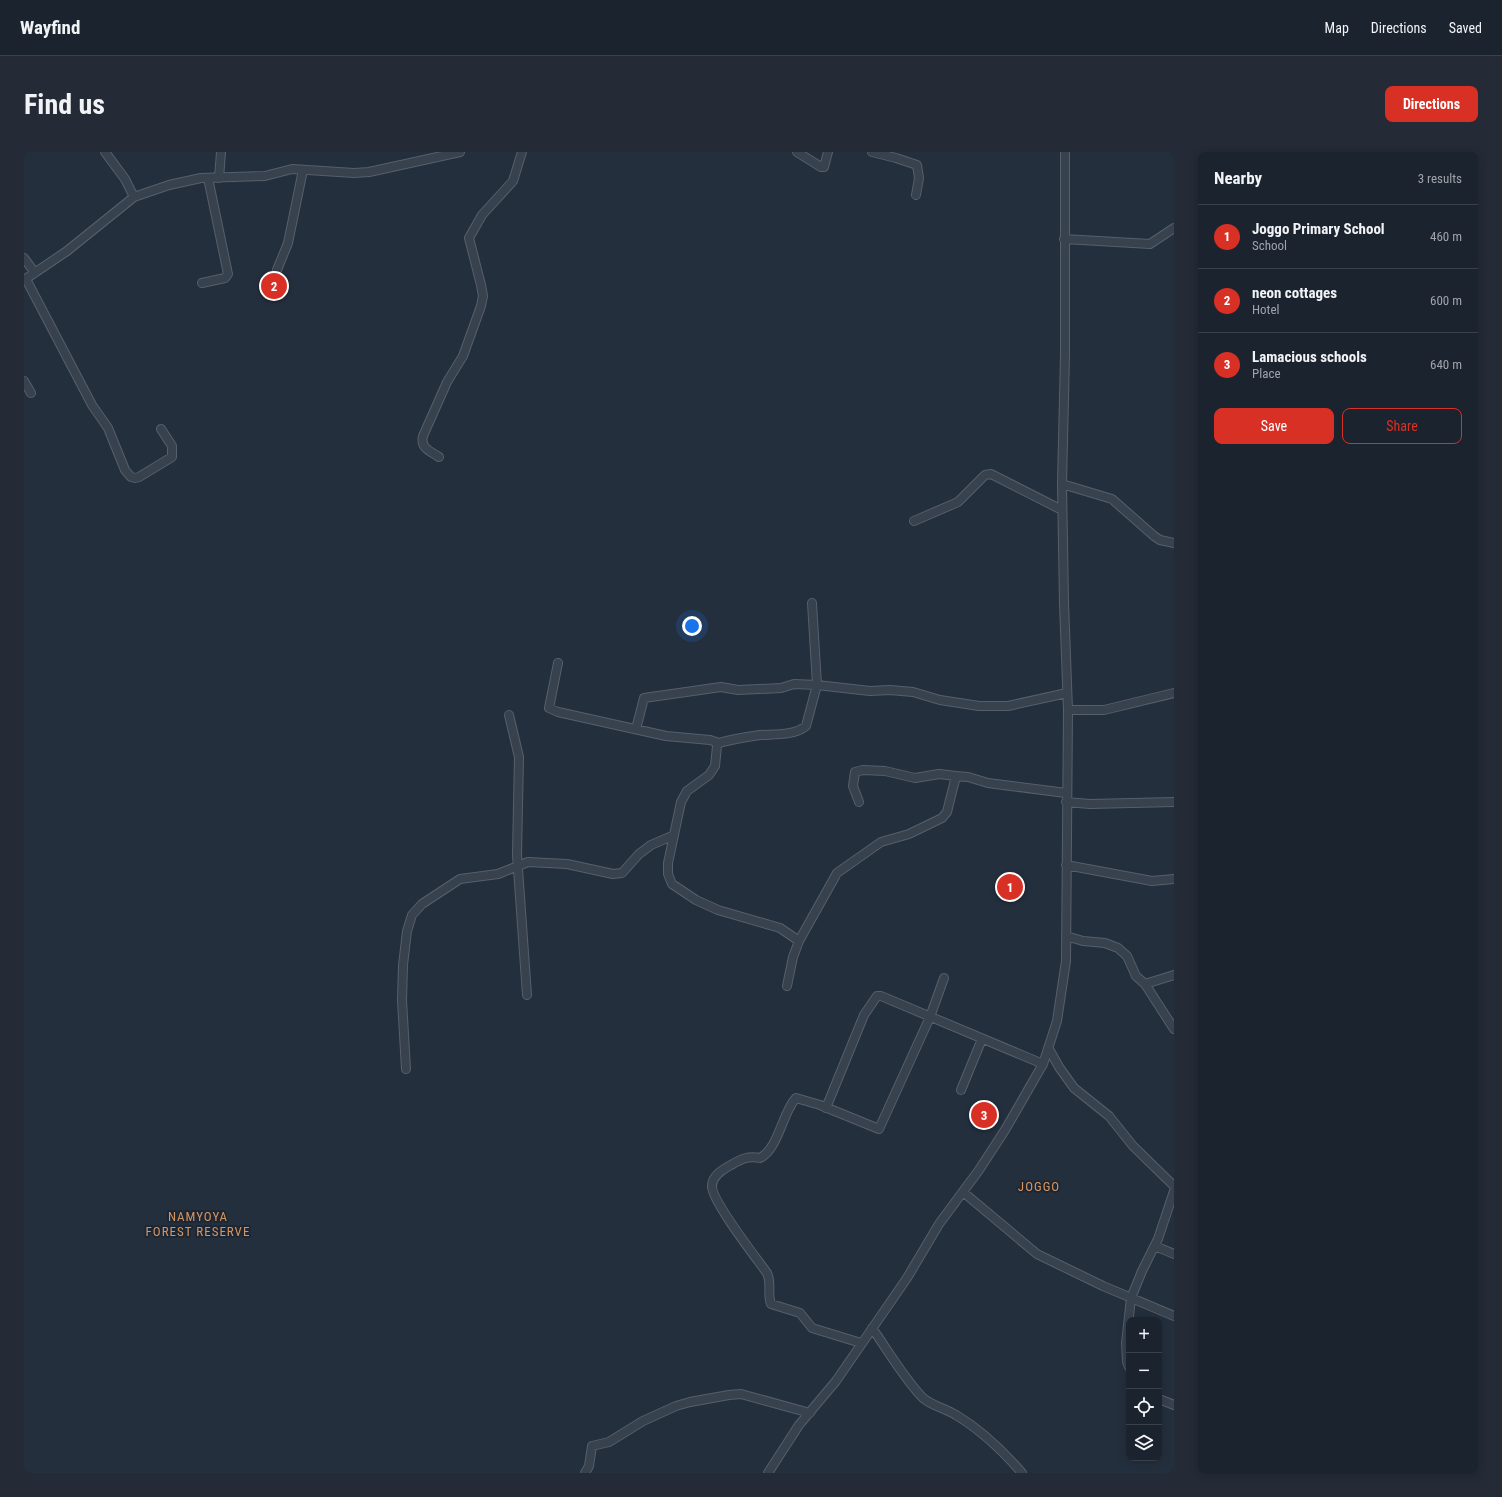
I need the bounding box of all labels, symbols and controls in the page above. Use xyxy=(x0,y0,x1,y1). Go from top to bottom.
text: Wayfind xyxy=(20,16,80,39)
text: Map xyxy=(1325,20,1349,36)
text: Directions xyxy=(1371,20,1427,36)
text: Saved xyxy=(1449,20,1482,36)
button: Directions xyxy=(1385,86,1478,122)
text: Find us xyxy=(24,88,105,121)
text: Nearby xyxy=(1214,168,1262,188)
text: 3 results xyxy=(1418,171,1462,186)
text: Joggo Primary School xyxy=(1252,220,1385,238)
text: 1 xyxy=(1224,229,1230,244)
text: 460 m xyxy=(1430,229,1462,244)
text: School xyxy=(1252,238,1287,253)
pin: 2 xyxy=(261,271,287,301)
text: neon cottages xyxy=(1252,284,1337,302)
text: 2 xyxy=(1224,293,1230,308)
text: 600 m xyxy=(1430,293,1462,308)
text: Hotel xyxy=(1252,302,1280,317)
text: Lamacious schools xyxy=(1252,348,1367,366)
text: 3 xyxy=(1224,357,1230,372)
text: 640 m xyxy=(1430,357,1462,372)
text: Place xyxy=(1252,366,1281,381)
button: Save xyxy=(1214,408,1334,444)
button: Share xyxy=(1342,408,1462,444)
your location xyxy=(682,616,702,636)
pin: 1 xyxy=(997,872,1023,902)
pin: 3 xyxy=(971,1100,997,1130)
district label: JOGGO xyxy=(1018,1179,1060,1194)
district label: NAMYOYA FOREST RESERVE xyxy=(146,1209,250,1239)
map controls xyxy=(1126,1317,1162,1461)
button: + xyxy=(1126,1317,1162,1353)
button: − xyxy=(1126,1353,1162,1389)
button: locate xyxy=(1126,1389,1162,1425)
button: layers xyxy=(1126,1425,1162,1461)

